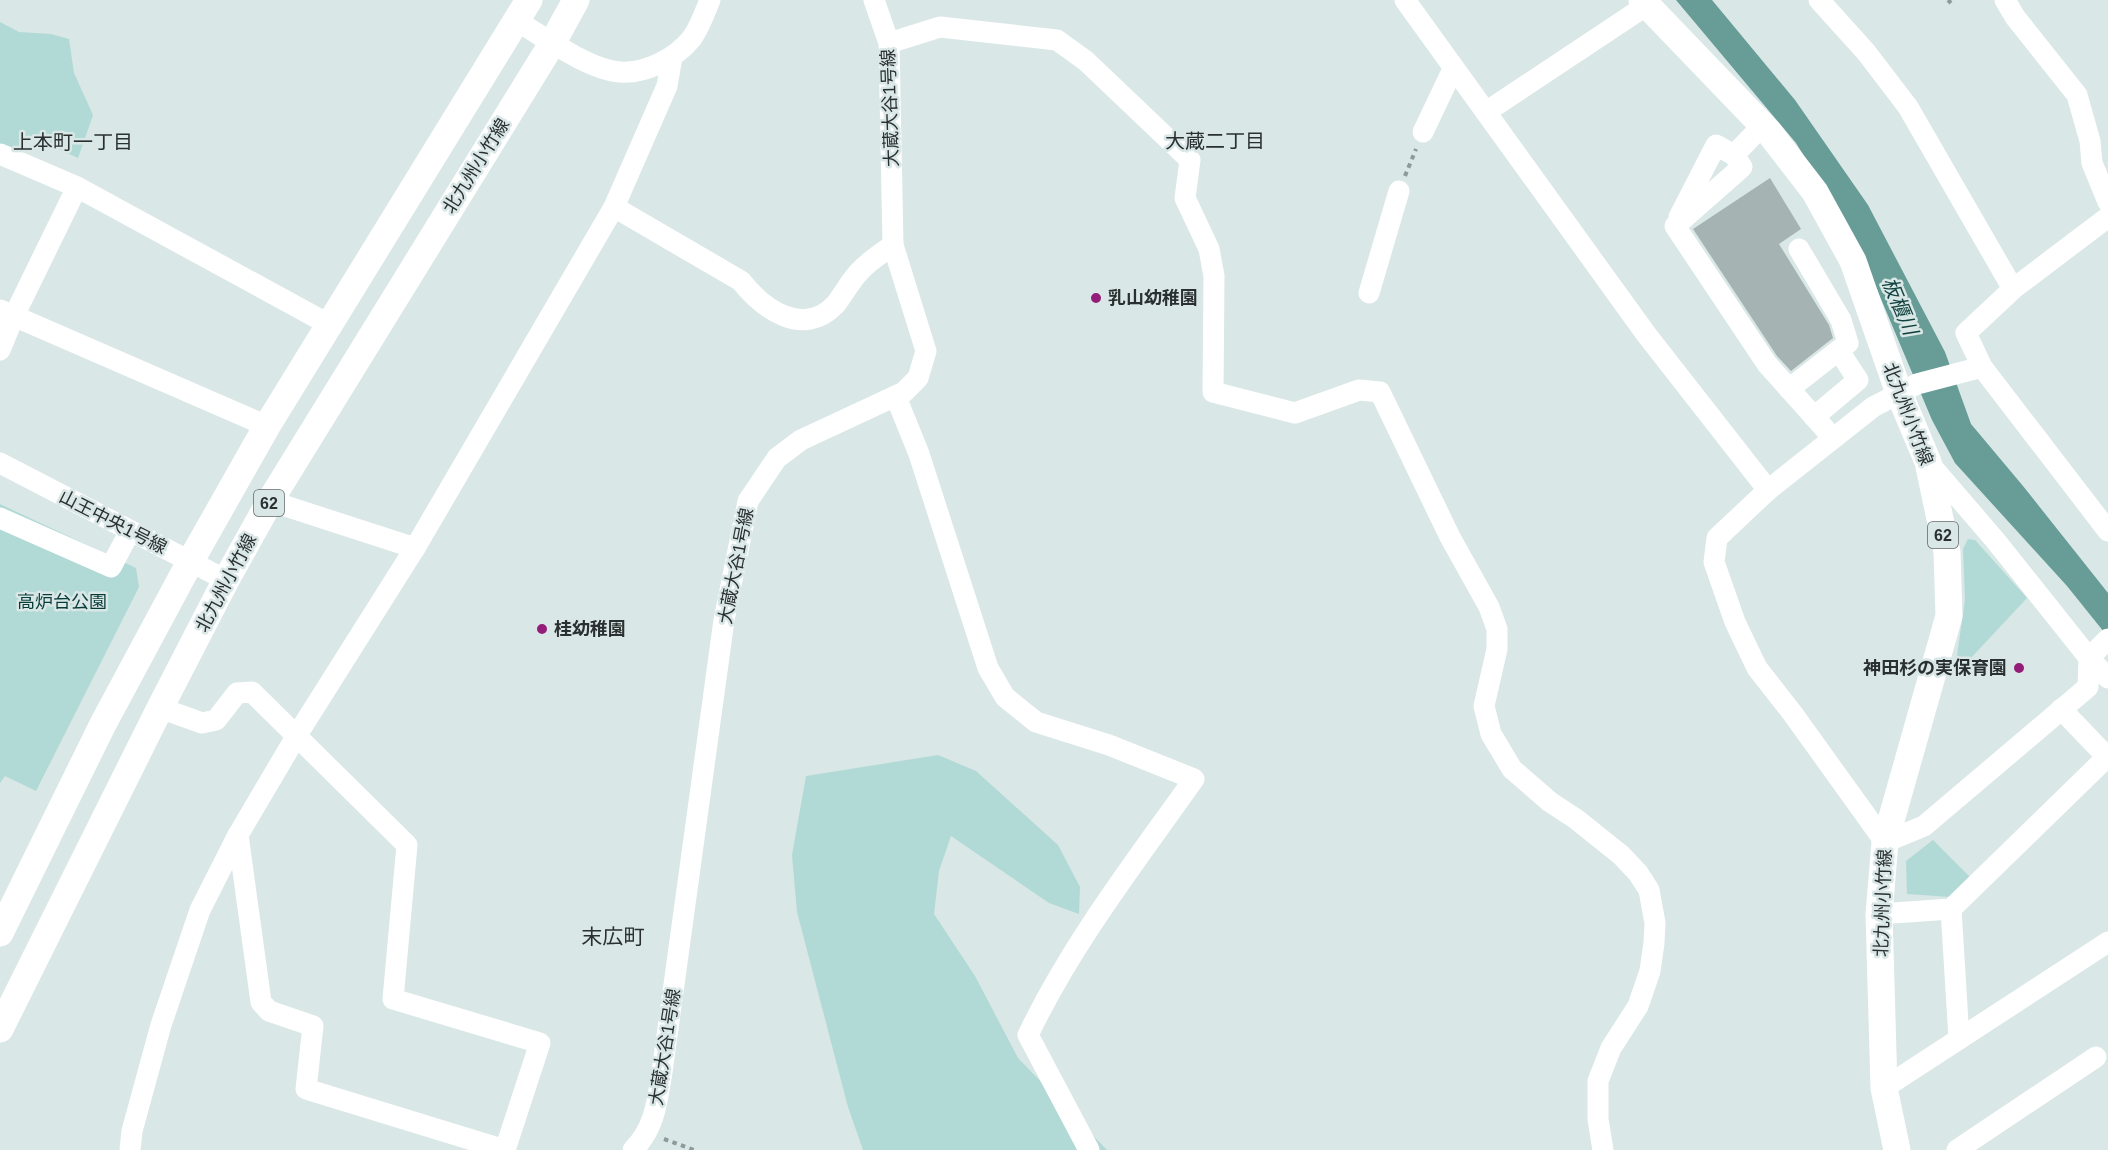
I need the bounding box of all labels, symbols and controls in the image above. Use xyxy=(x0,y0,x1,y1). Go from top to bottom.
street label: 大蔵大谷1号線 xyxy=(878,49,902,167)
street label: 北九州小竹線 xyxy=(439,115,513,217)
district label: 大蔵二丁目 xyxy=(1165,130,1265,152)
district label: 上本町一丁目 xyxy=(13,131,133,153)
water label: 板櫃川 xyxy=(1878,274,1923,340)
place label: 乳山幼稚園 xyxy=(1108,288,1198,308)
marker: 乳山幼稚園 xyxy=(1089,291,1103,305)
street label: 北九州小竹線 xyxy=(1879,360,1937,468)
street label: 山王中央1号線 xyxy=(56,486,170,558)
road number: 62 xyxy=(254,490,284,516)
street label: 大蔵大谷1号線 xyxy=(715,506,757,626)
road number: 62 xyxy=(1928,522,1958,548)
street label: 北九州小竹線 xyxy=(192,531,260,635)
park label: 高炉台公園 xyxy=(17,592,107,612)
place label: 桂幼稚園 xyxy=(554,619,626,639)
marker: 桂幼稚園 xyxy=(535,622,549,636)
place label: 神田杉の実保育園 xyxy=(1863,658,2007,678)
marker: 神田杉の実保育園 xyxy=(2012,661,2026,675)
street label: 北九州小竹線 xyxy=(1871,849,1895,957)
district label: 末広町 xyxy=(582,925,645,948)
street label: 大蔵大谷1号線 xyxy=(646,987,684,1107)

